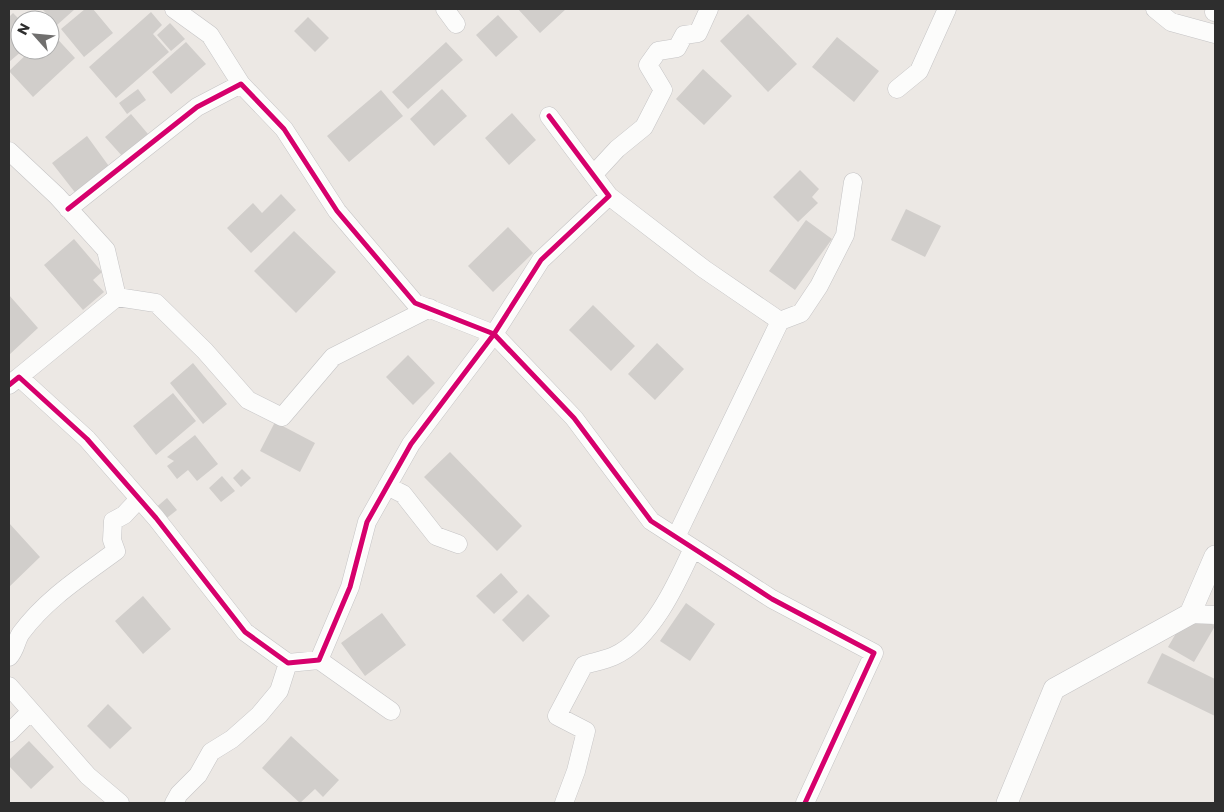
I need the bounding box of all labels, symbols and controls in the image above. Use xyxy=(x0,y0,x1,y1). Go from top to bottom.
north arrow xyxy=(10,10,60,60)
text: N xyxy=(12,20,35,38)

